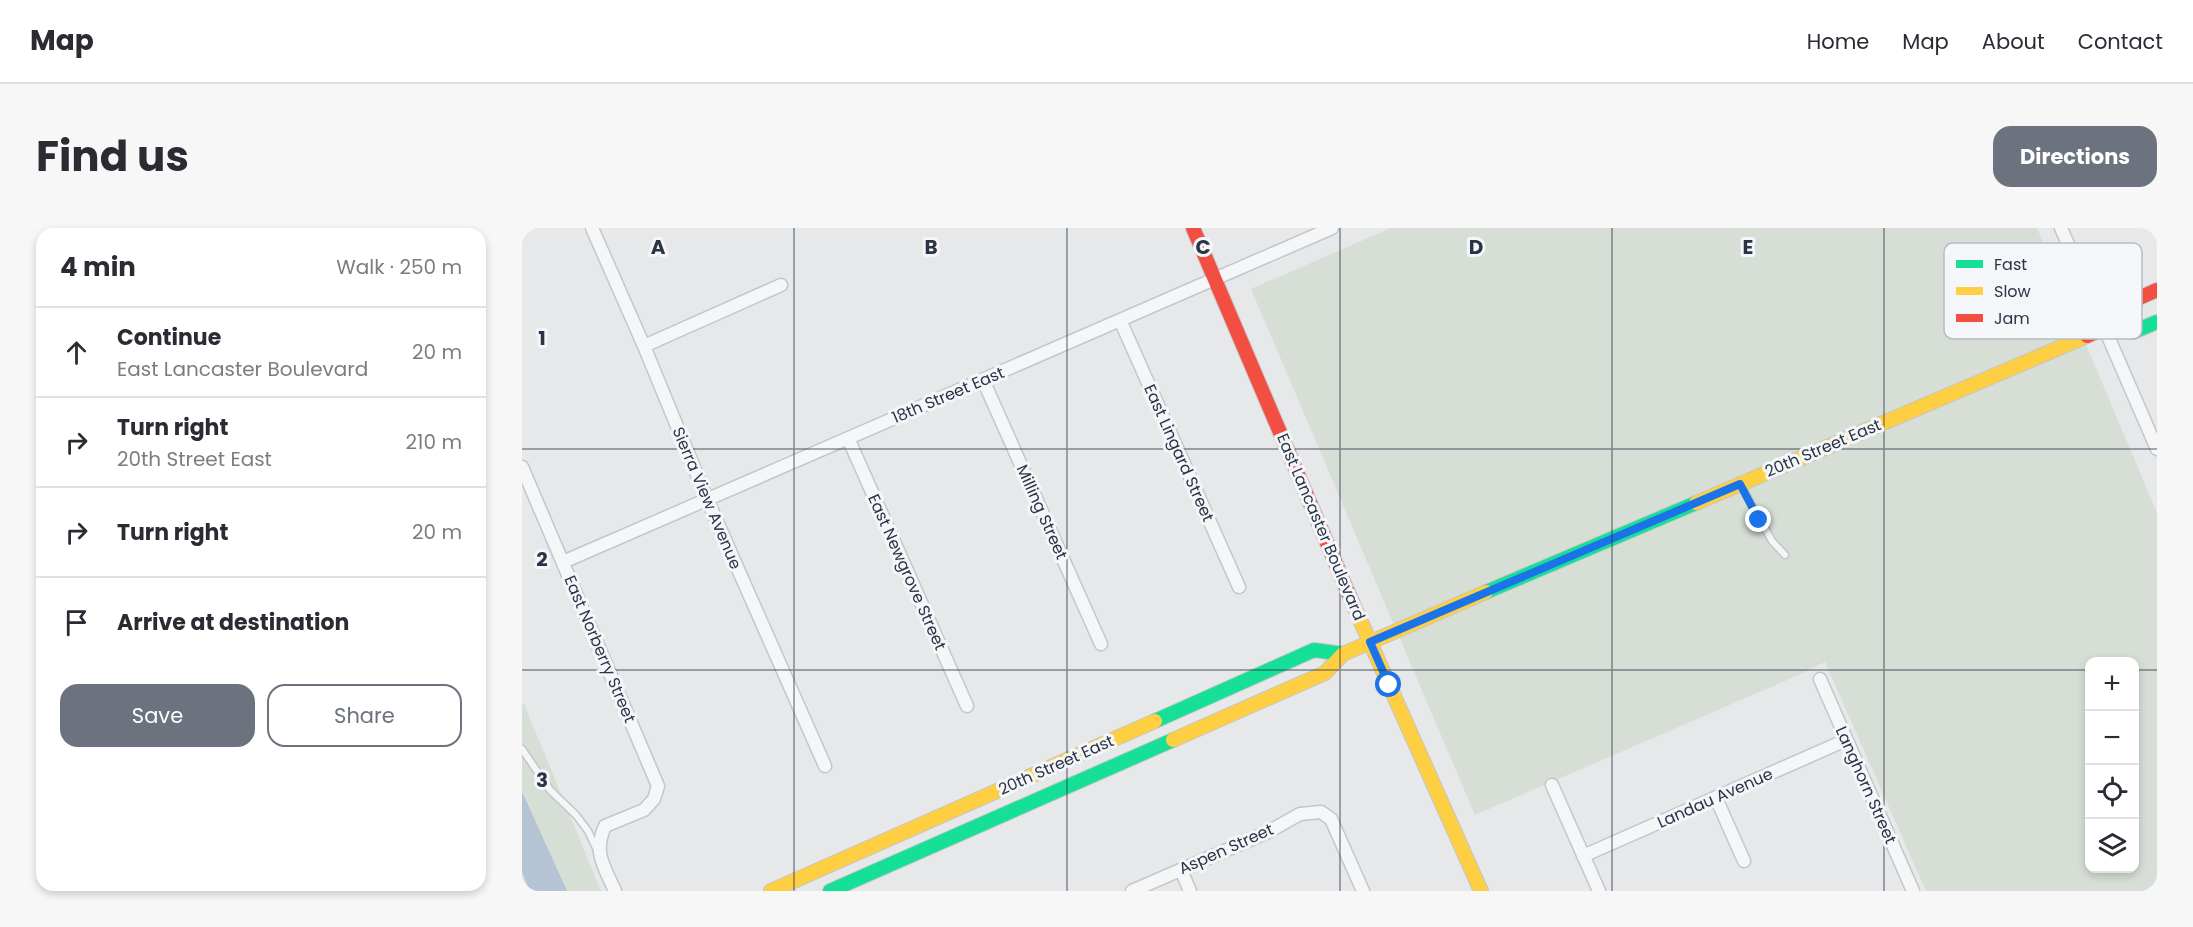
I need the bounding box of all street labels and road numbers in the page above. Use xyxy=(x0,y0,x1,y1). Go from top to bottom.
street label: 18th Street East xyxy=(888,361,1008,429)
street label: East Lingard Street xyxy=(1138,381,1220,525)
street label: 20th Street East xyxy=(1761,413,1885,483)
street label: Sierra View Avenue xyxy=(667,423,747,573)
street label: East Lancaster Boulevard xyxy=(1271,430,1371,624)
street label: Milling Street xyxy=(1011,461,1073,563)
street label: East Newgrove Street xyxy=(862,490,952,654)
street label: East Norberry Street xyxy=(559,572,641,726)
street label: Langhorn Street xyxy=(1830,722,1902,848)
street label: 20th Street East xyxy=(995,729,1117,801)
street label: Landau Avenue xyxy=(1654,762,1776,834)
street label: Aspen Street xyxy=(1175,818,1277,880)

